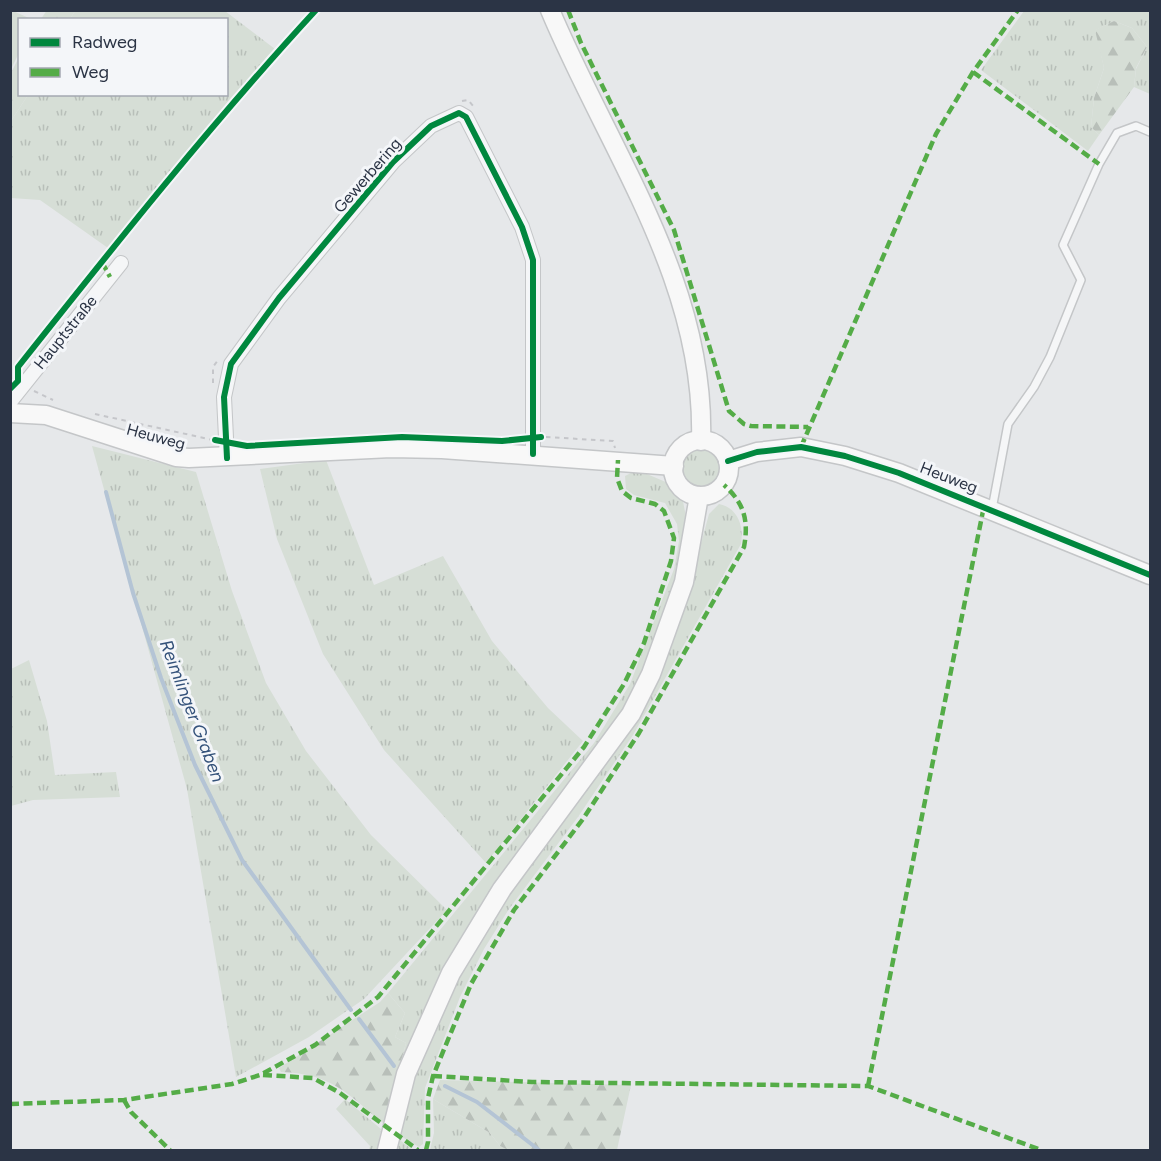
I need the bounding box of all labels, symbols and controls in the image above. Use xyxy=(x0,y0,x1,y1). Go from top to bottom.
legend xyxy=(18,18,228,96)
text: Radweg xyxy=(72,31,137,53)
text: Weg xyxy=(72,61,109,83)
street label: Gewerbering xyxy=(330,134,405,217)
street label: Hauptstraße xyxy=(30,291,101,373)
street label: Heuweg xyxy=(124,420,187,453)
street label: Heuweg xyxy=(917,458,980,497)
water label: Reimlinger Graben xyxy=(155,637,229,785)

